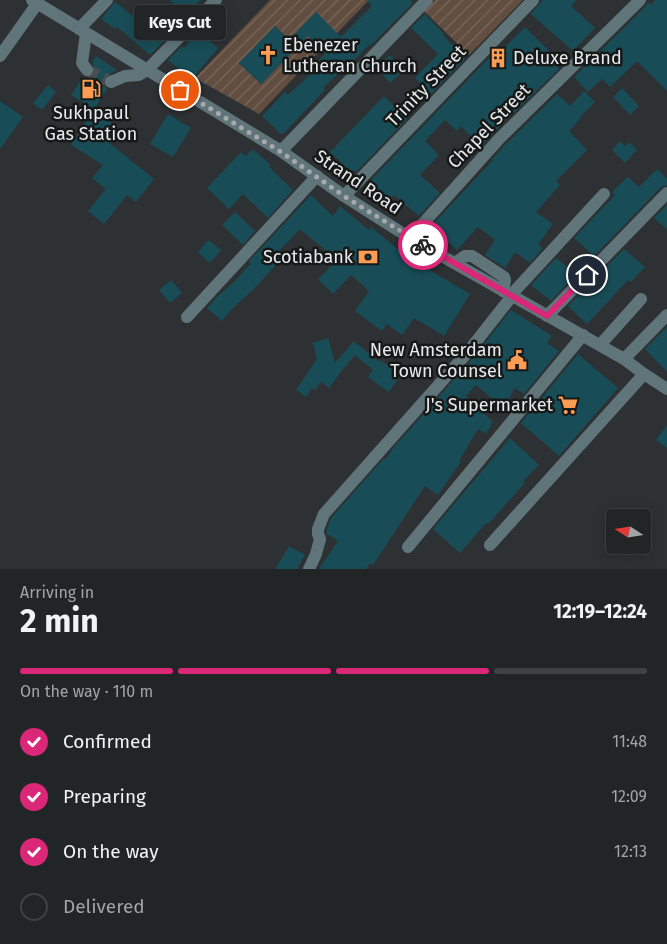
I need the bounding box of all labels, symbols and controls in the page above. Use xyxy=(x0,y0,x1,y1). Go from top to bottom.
callout: Keys Cut xyxy=(134,5,226,40)
text: Keys Cut xyxy=(149,13,211,32)
place label: Ebenezer Lutheran Church xyxy=(283,34,417,77)
street label: Trinity Street xyxy=(382,40,471,132)
church icon: Ebenezer Lutheran Church xyxy=(257,44,279,66)
building icon: Deluxe Brand xyxy=(487,47,509,69)
place label: Deluxe Brand xyxy=(513,47,622,69)
pin xyxy=(159,69,201,111)
icon: bag xyxy=(166,76,194,104)
fuel station icon: Sukhpaul Gas Station xyxy=(80,78,102,100)
street label: Chapel Street xyxy=(443,79,535,173)
place label: Sukhpaul Gas Station xyxy=(45,102,137,145)
street label: Strand Road xyxy=(310,145,406,219)
courier xyxy=(398,220,448,270)
icon: bike xyxy=(409,231,437,259)
place label: Scotiabank xyxy=(263,246,354,268)
bank icon: Scotiabank xyxy=(357,246,379,268)
pin xyxy=(566,254,608,296)
icon: home xyxy=(573,261,601,289)
place label: New Amsterdam Town Counsel xyxy=(370,339,502,382)
public building icon: New Amsterdam Town Counsel xyxy=(506,349,528,371)
place label: J's Supermarket xyxy=(425,394,553,416)
supermarket icon: J's Supermarket xyxy=(557,394,579,416)
north arrow xyxy=(606,509,651,554)
map controls xyxy=(606,509,651,554)
text: Arriving in xyxy=(20,583,94,602)
text: 12:19–12:24 xyxy=(553,600,647,623)
text: 2 min xyxy=(20,602,99,640)
text: On the way · 110 m xyxy=(20,682,153,701)
icon: check xyxy=(20,728,48,756)
text: Confirmed xyxy=(63,730,152,753)
text: 11:48 xyxy=(612,732,647,751)
icon: check xyxy=(20,783,48,811)
text: Preparing xyxy=(63,785,146,808)
text: 12:09 xyxy=(611,787,647,806)
icon: check xyxy=(20,838,48,866)
text: On the way xyxy=(63,840,159,863)
text: 12:13 xyxy=(614,842,647,861)
text: Delivered xyxy=(63,895,145,918)

